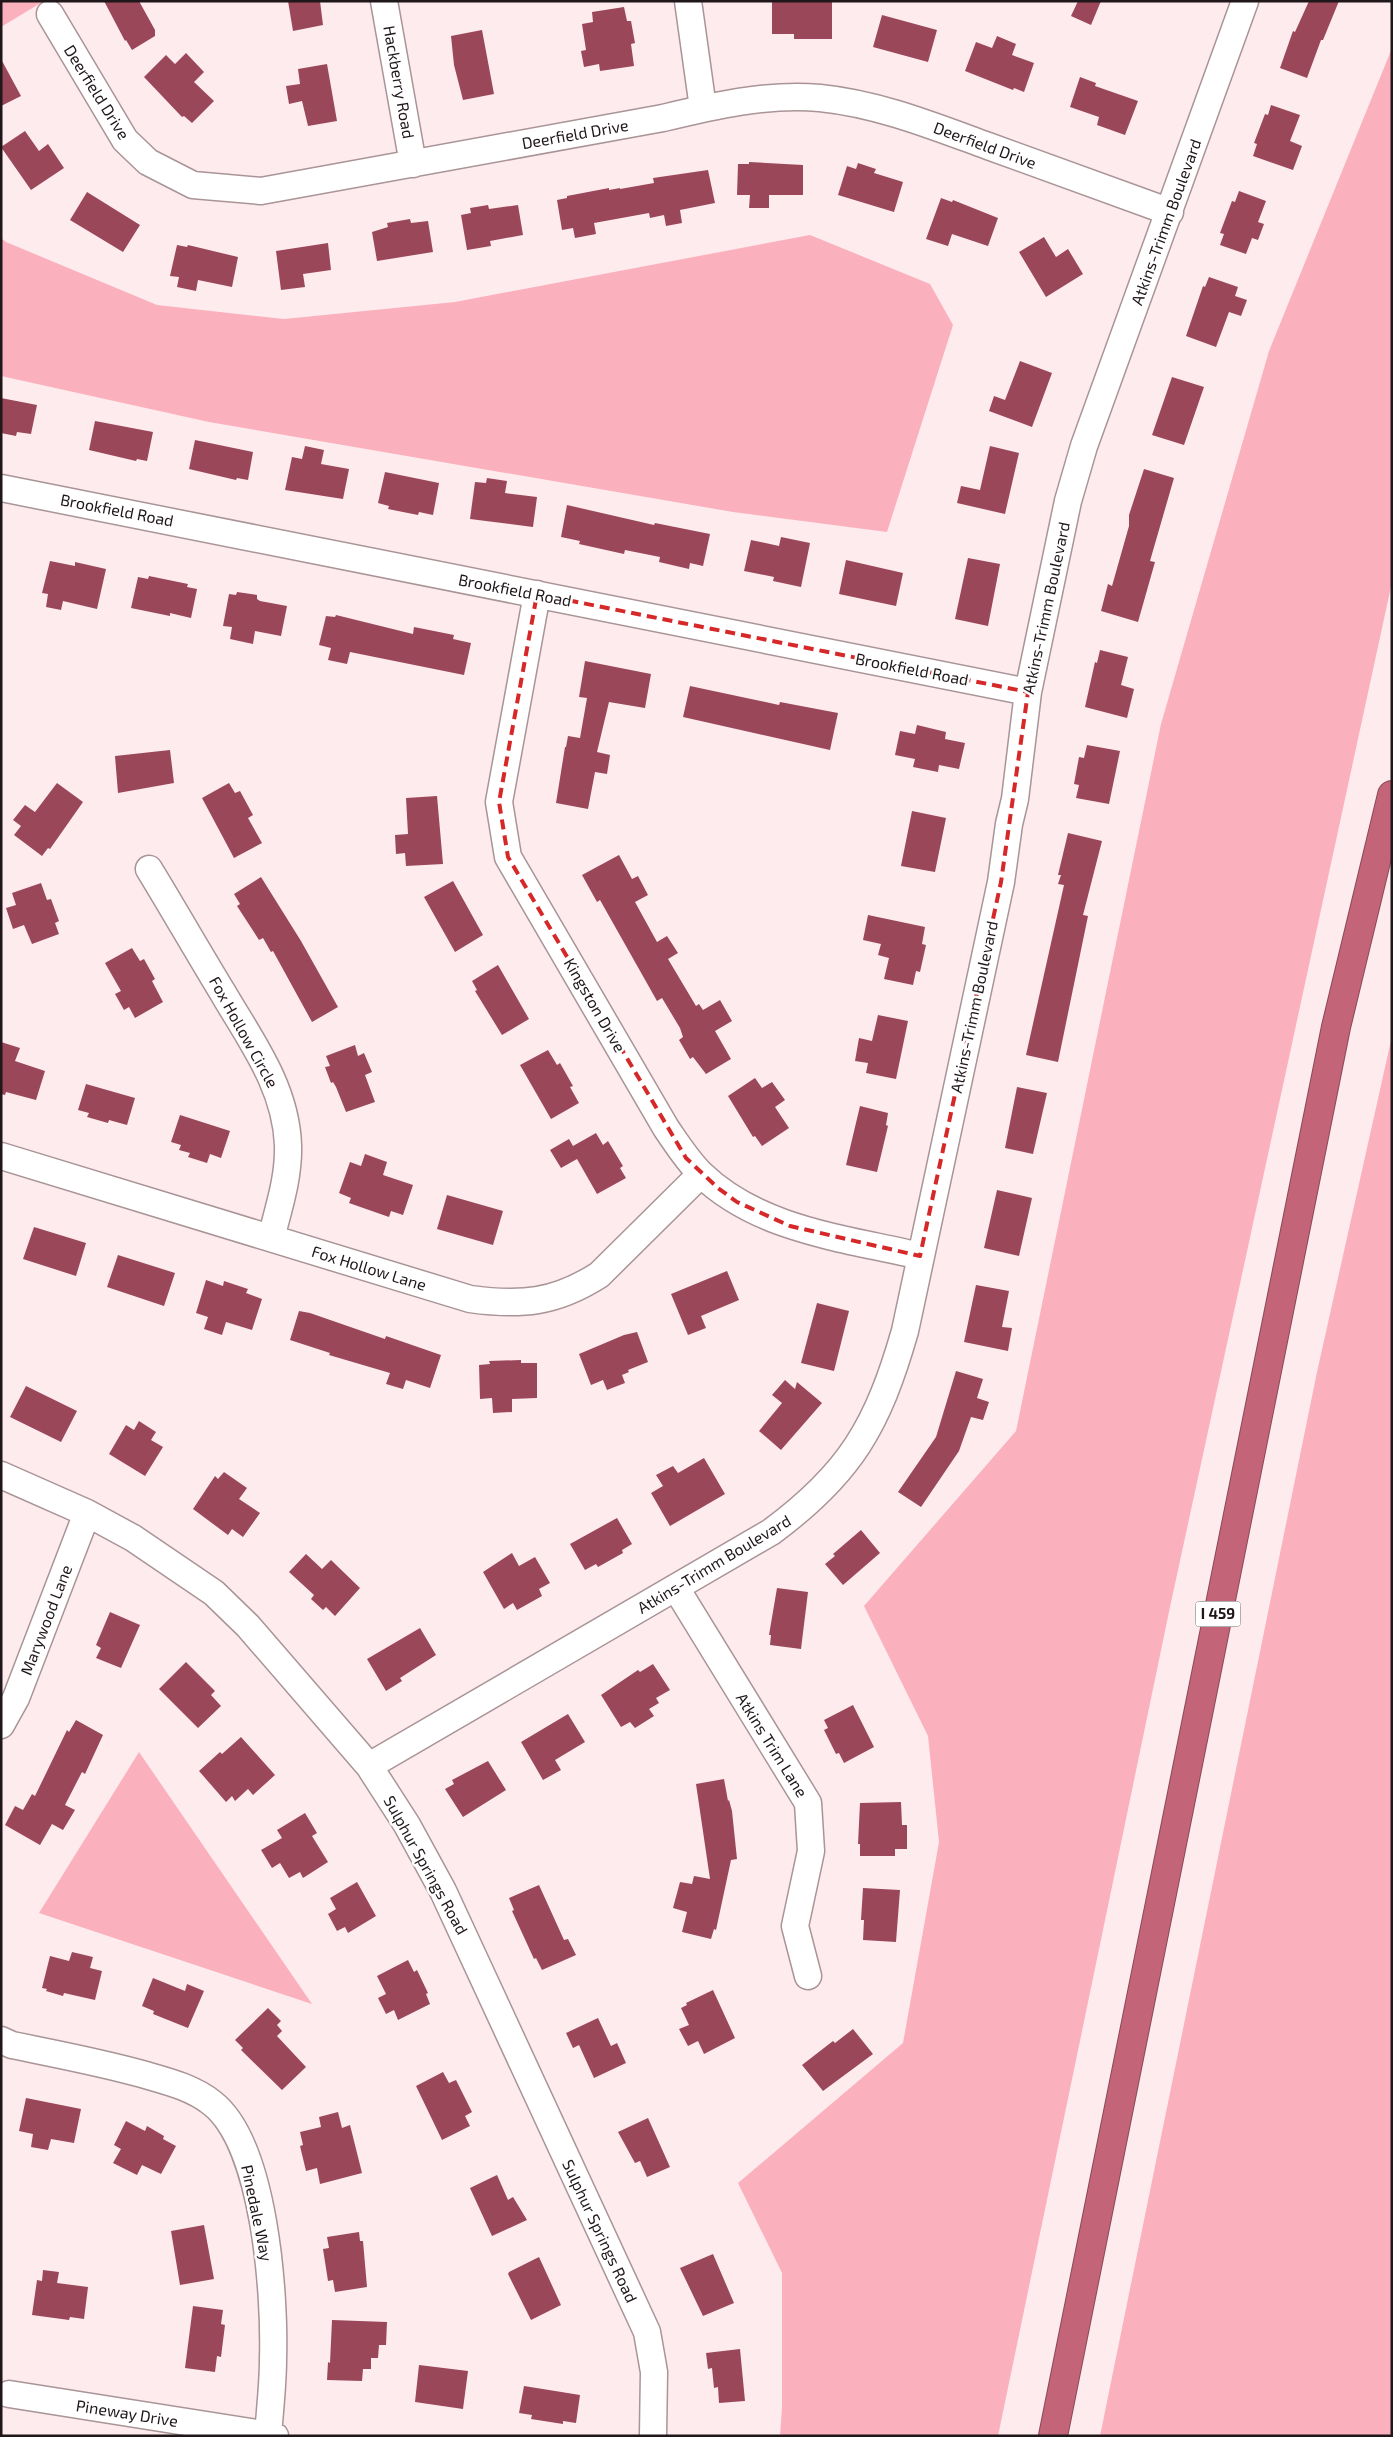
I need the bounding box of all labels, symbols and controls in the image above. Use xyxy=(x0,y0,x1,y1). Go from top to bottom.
street label: Hackberry Road xyxy=(380,24,419,140)
street label: Deerfield Drive xyxy=(61,41,134,143)
street label: Deerfield Drive xyxy=(520,115,630,152)
street label: Deerfield Drive xyxy=(931,117,1039,172)
street label: Atkins-Trimm Boulevard xyxy=(1127,136,1204,308)
street label: Brookfield Road xyxy=(59,489,175,530)
street label: Atkins-Trimm Boulevard xyxy=(1018,520,1073,696)
street label: Brookfield Road xyxy=(457,569,573,610)
street label: Brookfield Road xyxy=(854,648,970,689)
street label: Atkins-Trimm Boulevard xyxy=(946,919,1001,1095)
street label: Kingston Drive xyxy=(561,954,630,1055)
street label: Fox Hollow Circle xyxy=(206,973,283,1091)
street label: Fox Hollow Lane xyxy=(309,1241,429,1294)
street label: Atkins-Trimm Boulevard xyxy=(634,1510,794,1617)
street label: Marywood Lane xyxy=(16,1562,75,1678)
road number: I 459 xyxy=(1196,1602,1240,1626)
street label: Atkins Trim Lane xyxy=(733,1689,812,1800)
street label: Sulphur Springs Road xyxy=(380,1792,472,1937)
street label: Sulphur Springs Road xyxy=(559,2156,642,2305)
street label: Pinedale Way xyxy=(238,2163,277,2263)
street label: Pineway Drive xyxy=(75,2395,179,2430)

